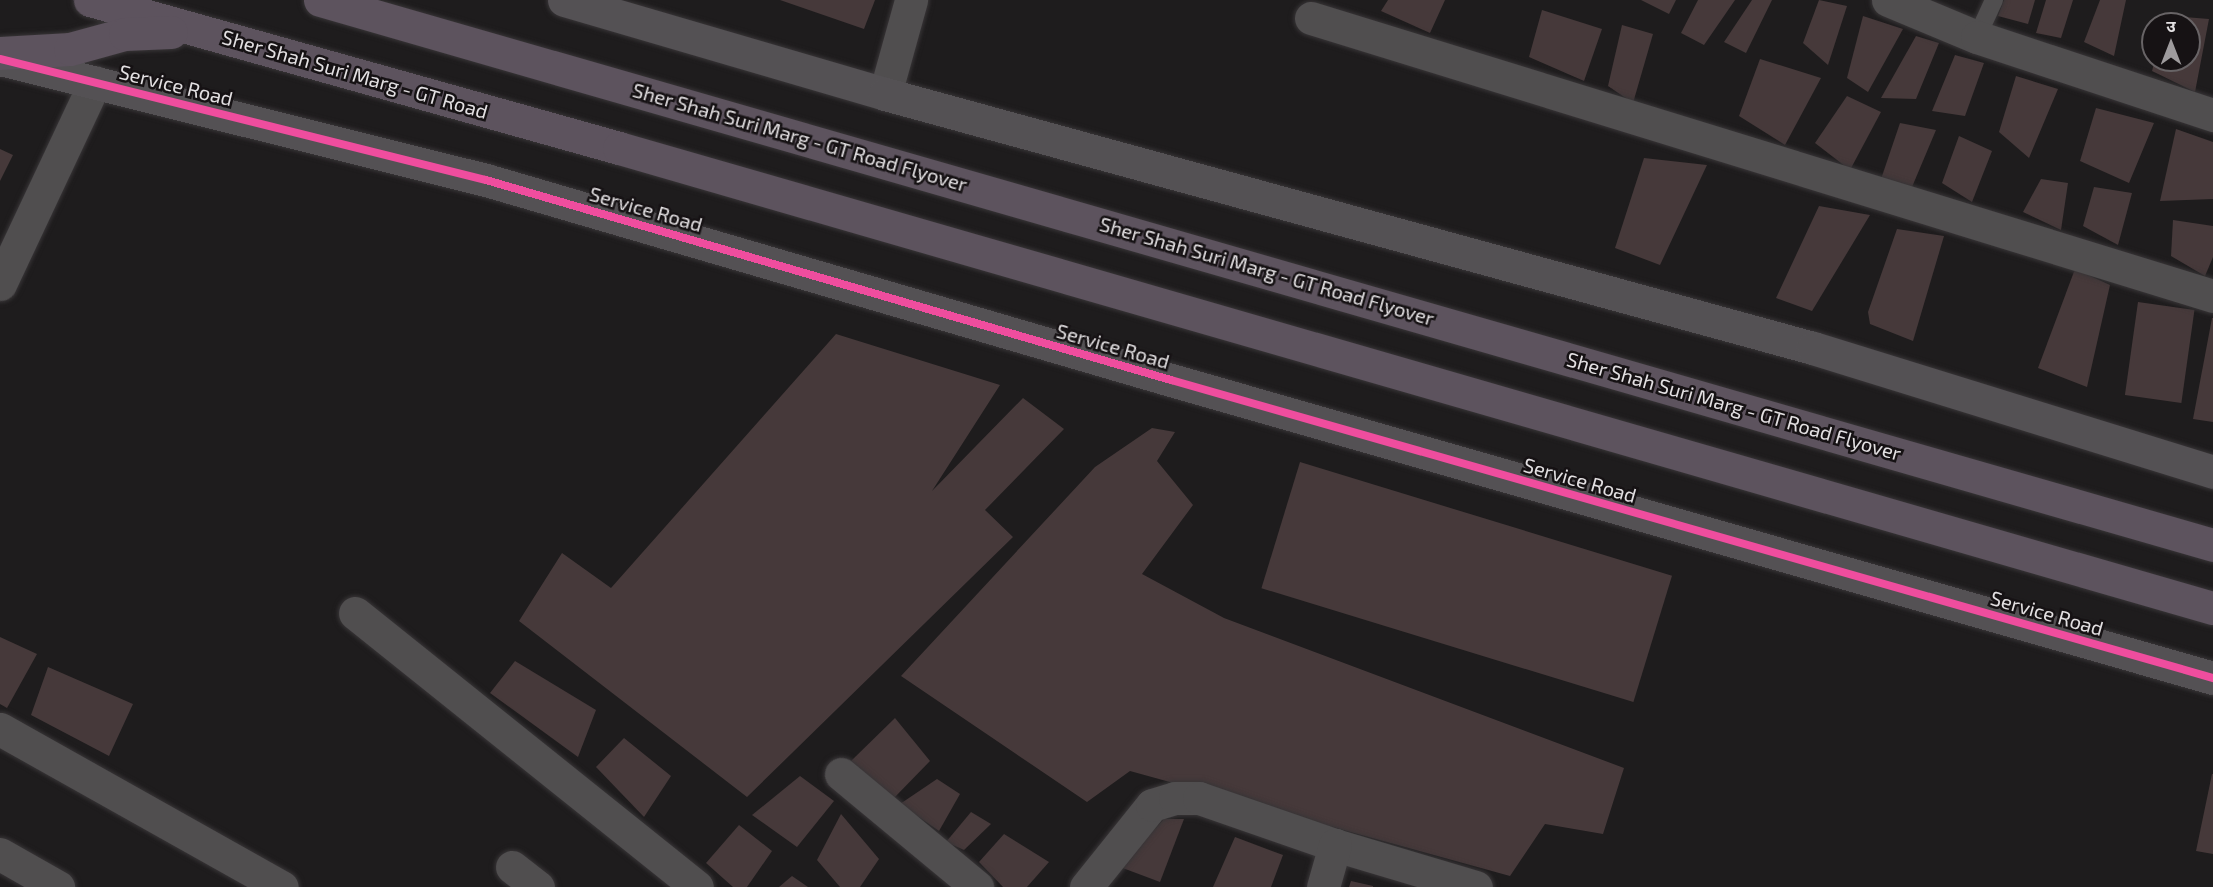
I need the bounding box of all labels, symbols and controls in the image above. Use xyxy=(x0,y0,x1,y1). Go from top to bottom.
north arrow xyxy=(2141,12,2201,72)
text: उ xyxy=(2166,16,2176,35)
street label: Sher Shah Suri Marg - GT Road xyxy=(219,24,491,124)
street label: Service Road xyxy=(117,59,235,111)
street label: Sher Shah Suri Marg - GT Road Flyover xyxy=(630,78,970,196)
street label: Service Road xyxy=(587,181,705,237)
street label: Sher Shah Suri Marg - GT Road Flyover xyxy=(1097,212,1437,330)
street label: Service Road xyxy=(1054,318,1172,374)
street label: Sher Shah Suri Marg - GT Road Flyover xyxy=(1564,347,1904,465)
street label: Service Road xyxy=(1521,452,1639,508)
street label: Service Road xyxy=(1988,585,2106,641)

